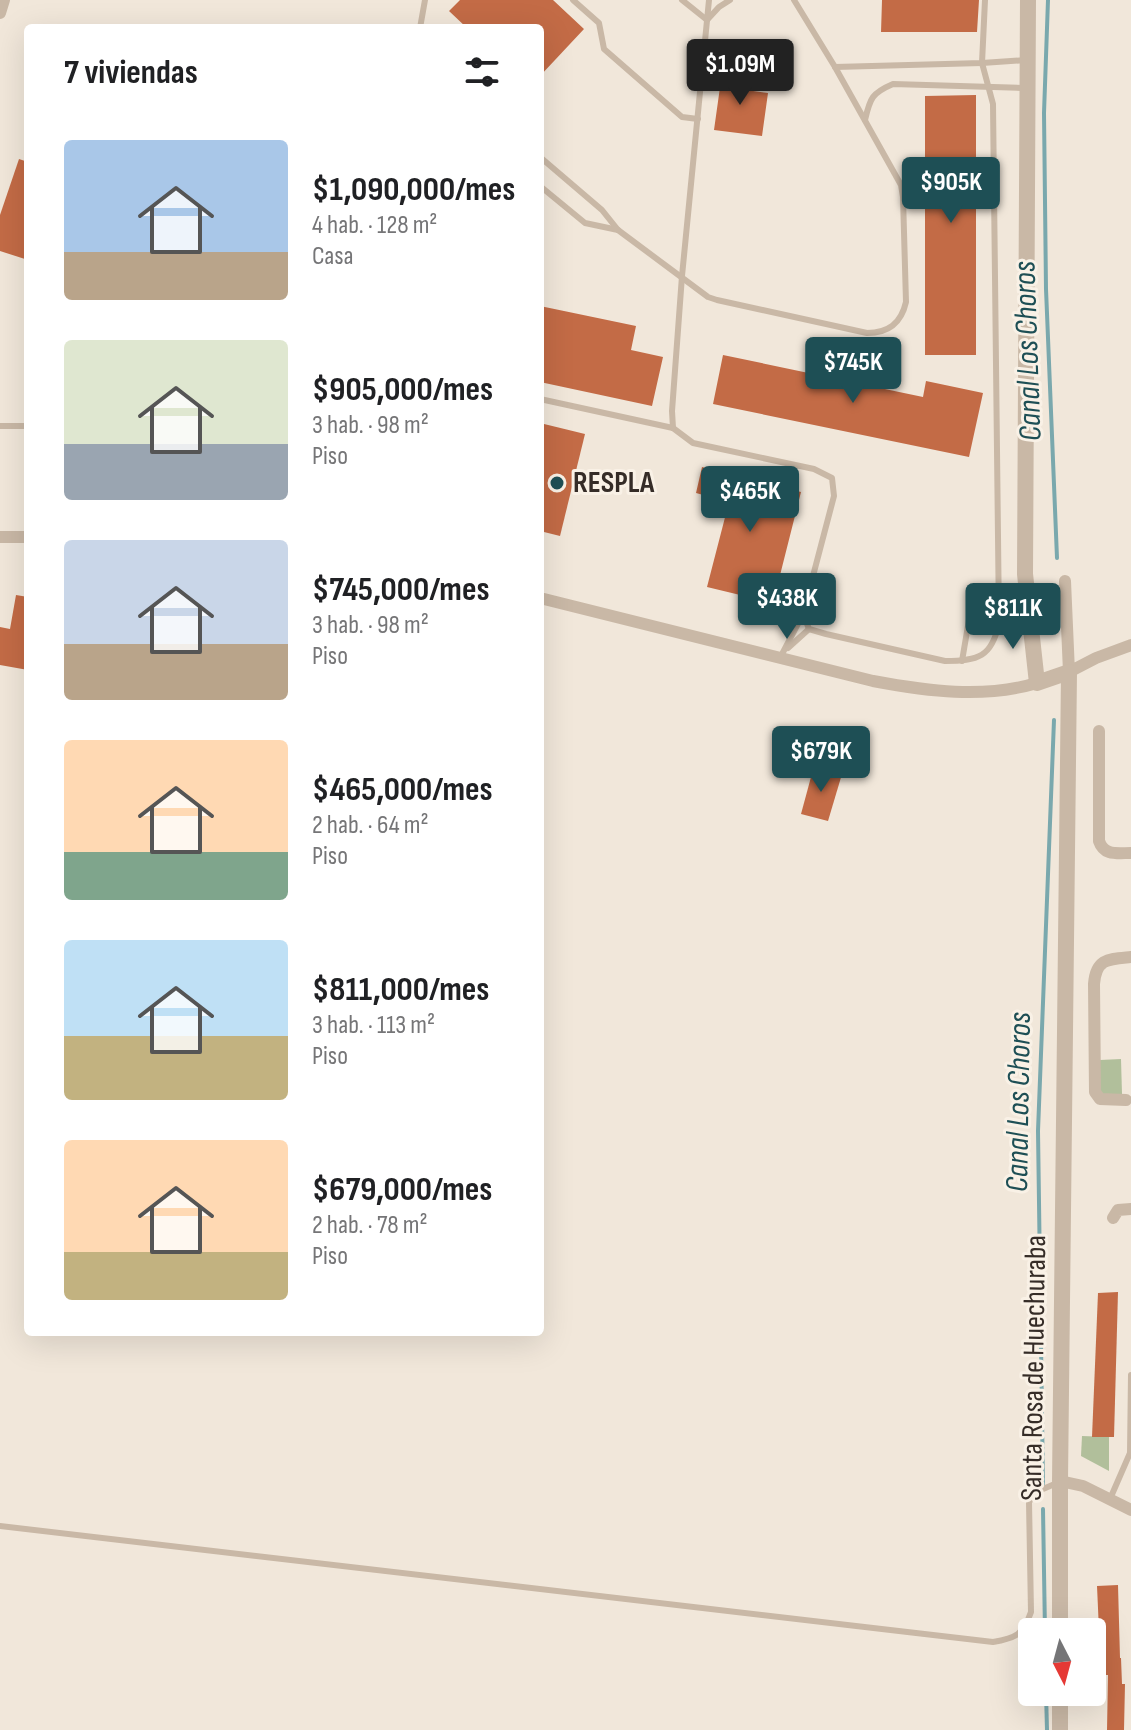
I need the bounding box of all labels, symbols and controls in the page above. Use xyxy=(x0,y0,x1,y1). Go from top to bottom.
pin: $1.09M xyxy=(675,39,805,107)
text: $1.09M xyxy=(705,49,775,80)
icon: filters xyxy=(460,50,504,94)
text: 7 viviendas xyxy=(64,52,198,93)
pin: $905K xyxy=(895,157,1007,225)
text: $905K xyxy=(920,167,982,198)
text: $1,090,000/mes xyxy=(312,169,515,210)
icon: home xyxy=(128,172,224,268)
text: 4 hab. · 128 m² xyxy=(312,210,437,241)
text: Casa xyxy=(312,241,353,272)
water label: Canal Los Choros xyxy=(1005,260,1051,442)
pin: $745K xyxy=(797,337,909,405)
text: $745K xyxy=(823,347,883,378)
text: $905,000/mes xyxy=(312,369,493,410)
icon: home xyxy=(128,372,224,468)
text: 3 hab. · 98 m² xyxy=(312,410,429,441)
text: Piso xyxy=(312,441,348,472)
place label: RESPLA xyxy=(573,465,655,501)
pin: $465K xyxy=(694,466,806,534)
marker: RESPLA xyxy=(548,474,566,492)
text: $465K xyxy=(719,476,781,507)
text: $745,000/mes xyxy=(312,569,490,610)
icon: home xyxy=(128,572,224,668)
pin: $438K xyxy=(731,573,843,641)
text: $438K xyxy=(756,583,818,614)
pin: $811K xyxy=(957,583,1069,651)
text: $811K xyxy=(983,593,1043,624)
text: 3 hab. · 98 m² xyxy=(312,610,429,641)
text: Piso xyxy=(312,641,348,672)
pin: $679K xyxy=(765,726,877,794)
text: $679K xyxy=(790,736,852,767)
text: $465,000/mes xyxy=(312,769,493,810)
icon: home xyxy=(128,772,224,868)
text: 2 hab. · 64 m² xyxy=(312,810,429,841)
text: Piso xyxy=(312,841,348,872)
text: $811,000/mes xyxy=(312,969,489,1010)
icon: home xyxy=(128,972,224,1068)
text: 3 hab. · 113 m² xyxy=(312,1010,435,1041)
water label: Canal Los Choros xyxy=(998,1011,1040,1192)
text: Piso xyxy=(312,1041,348,1072)
text: $679,000/mes xyxy=(312,1169,492,1210)
icon: home xyxy=(128,1172,224,1268)
text: 2 hab. · 78 m² xyxy=(312,1210,428,1241)
street label: Santa Rosa de Huechuraba xyxy=(1014,1235,1054,1501)
text: Piso xyxy=(312,1241,348,1272)
north arrow xyxy=(1018,1618,1106,1706)
map controls xyxy=(1018,1618,1106,1706)

